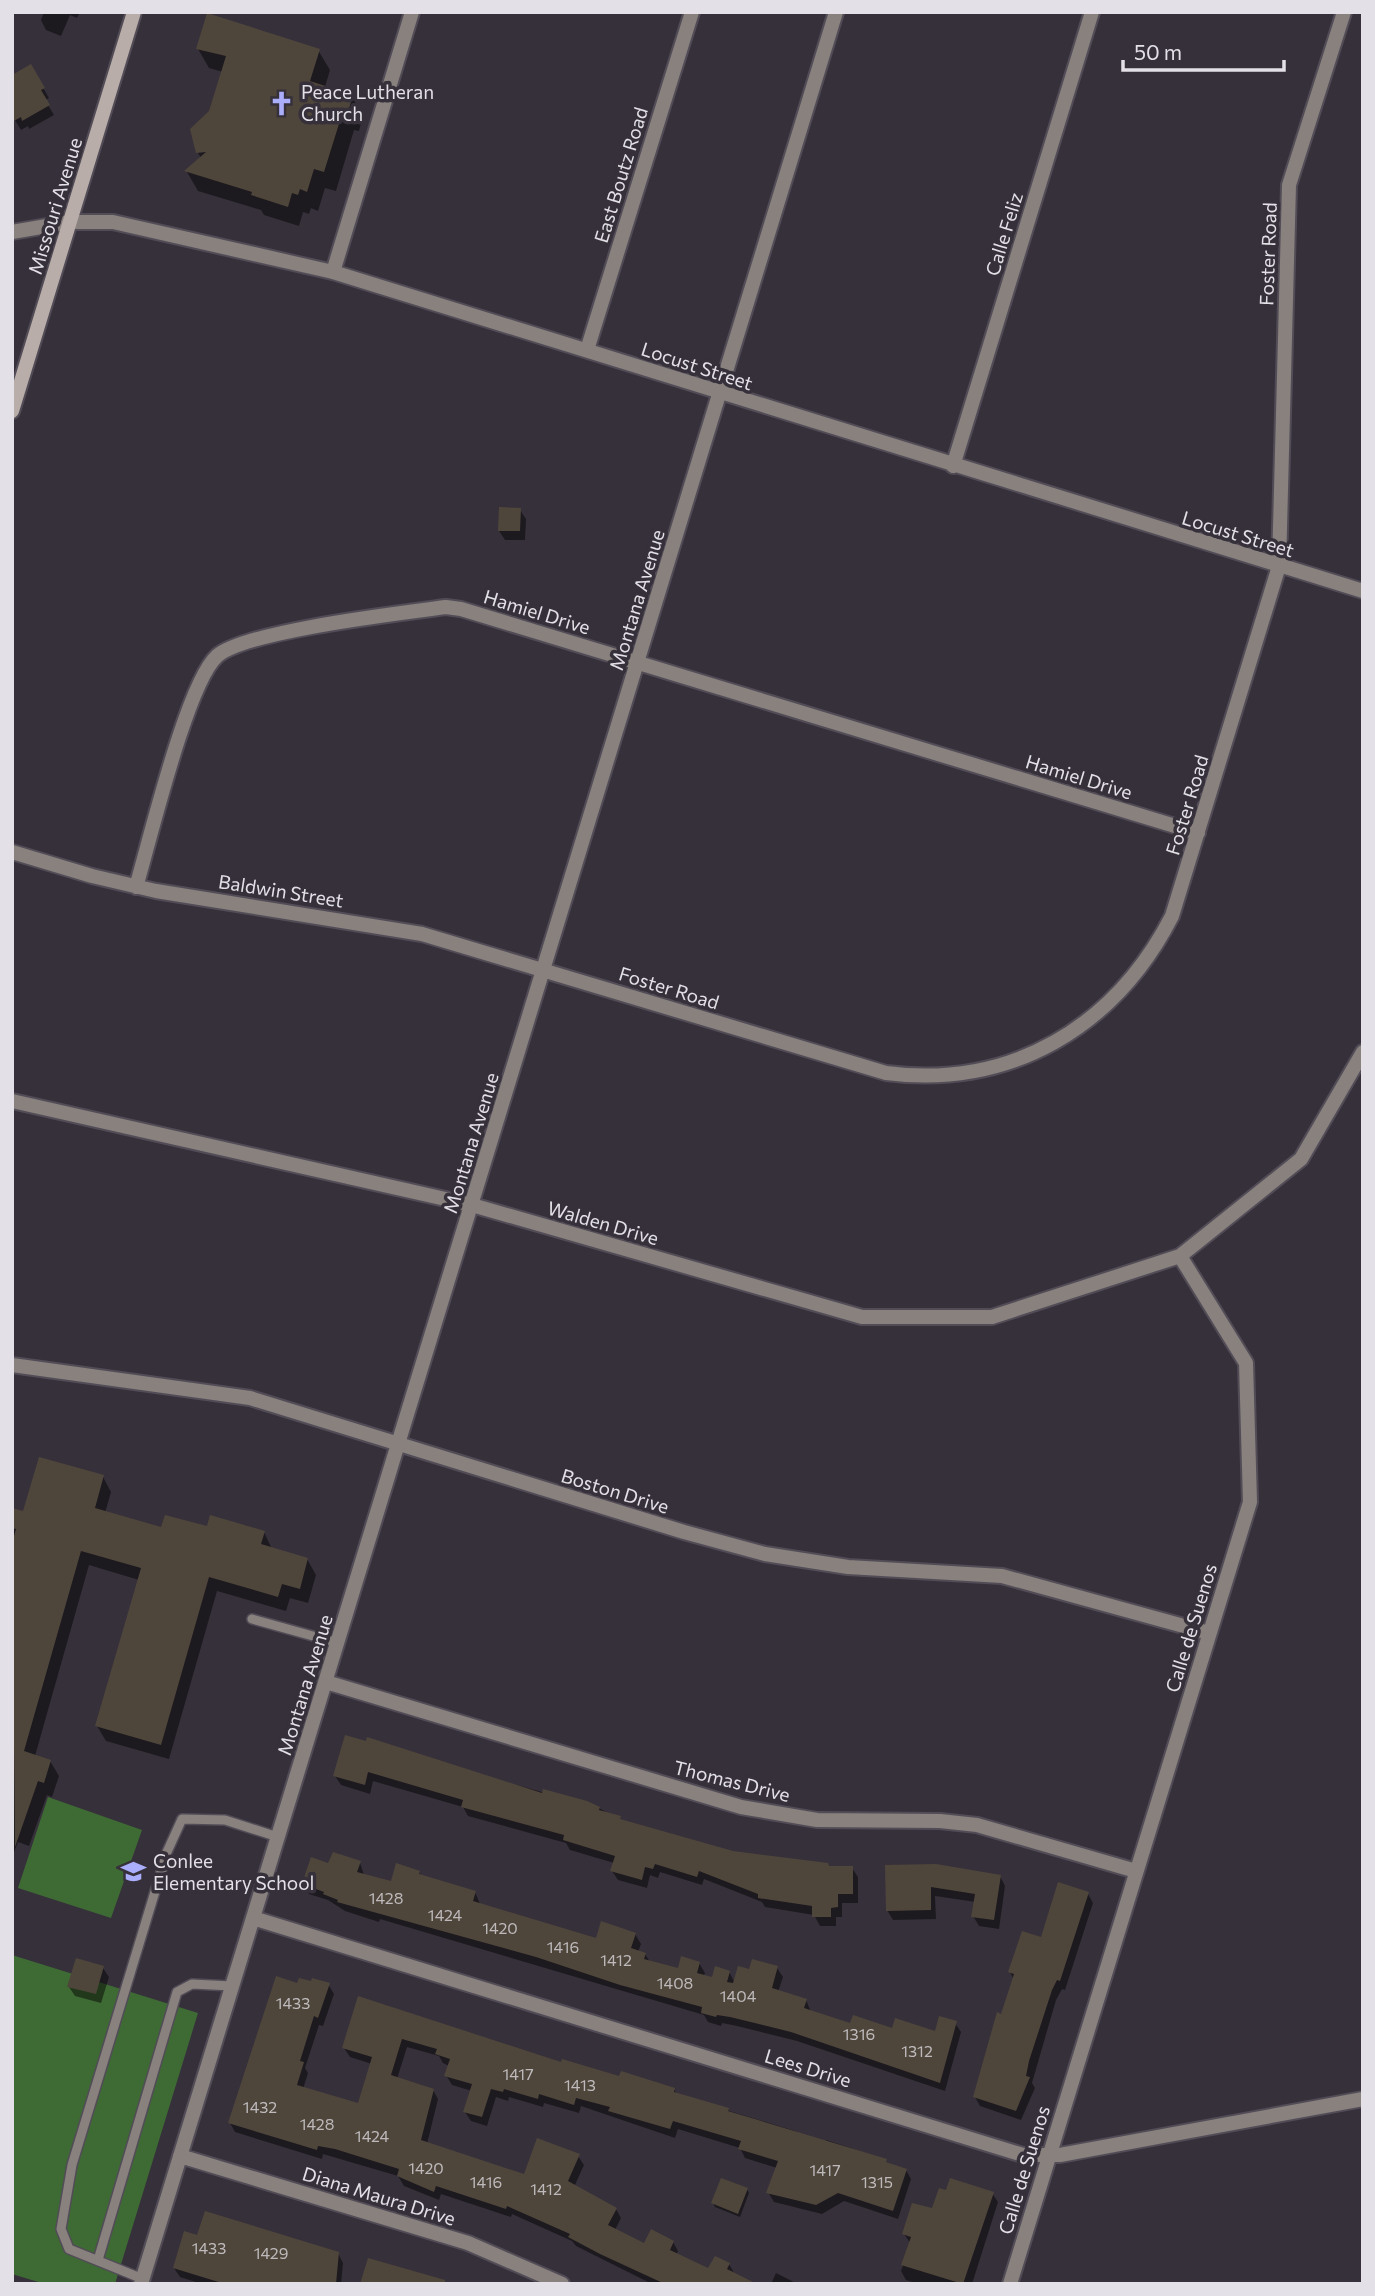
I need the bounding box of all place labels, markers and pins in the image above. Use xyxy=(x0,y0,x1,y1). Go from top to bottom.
place label: Peace Lutheran Church xyxy=(301,80,434,125)
church icon: Peace Lutheran Church xyxy=(267,89,295,117)
place label: Conlee Elementary School xyxy=(153,1849,314,1894)
school or university icon: Conlee Elementary School xyxy=(119,1858,147,1886)

